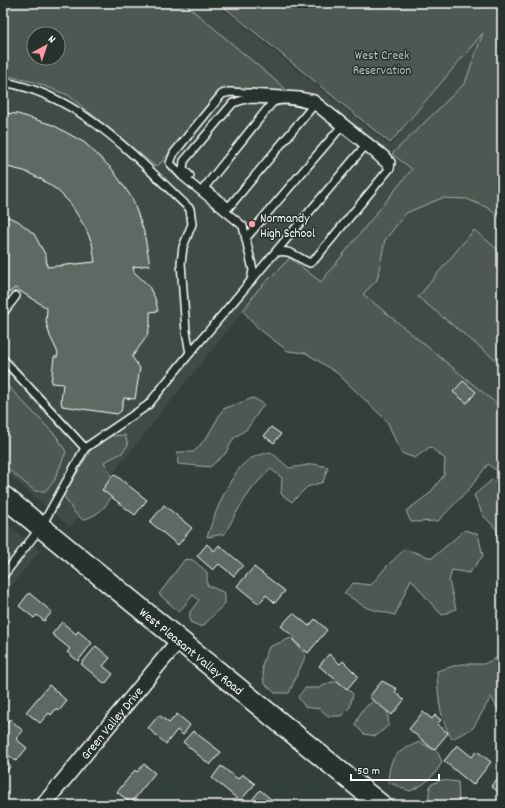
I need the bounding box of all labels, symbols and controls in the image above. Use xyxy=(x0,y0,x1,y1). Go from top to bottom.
north arrow xyxy=(26,26,66,66)
text: N xyxy=(44,32,59,48)
park label: West Creek Reservation xyxy=(353,47,411,81)
place label: Normandy High School xyxy=(260,210,315,244)
marker: Normandy High School xyxy=(247,219,257,229)
street label: West Pleasant Valley Road xyxy=(134,604,247,701)
street label: Green Valley Drive xyxy=(77,683,149,765)
scale bar xyxy=(351,756,439,782)
text: 50 m xyxy=(357,763,380,780)

